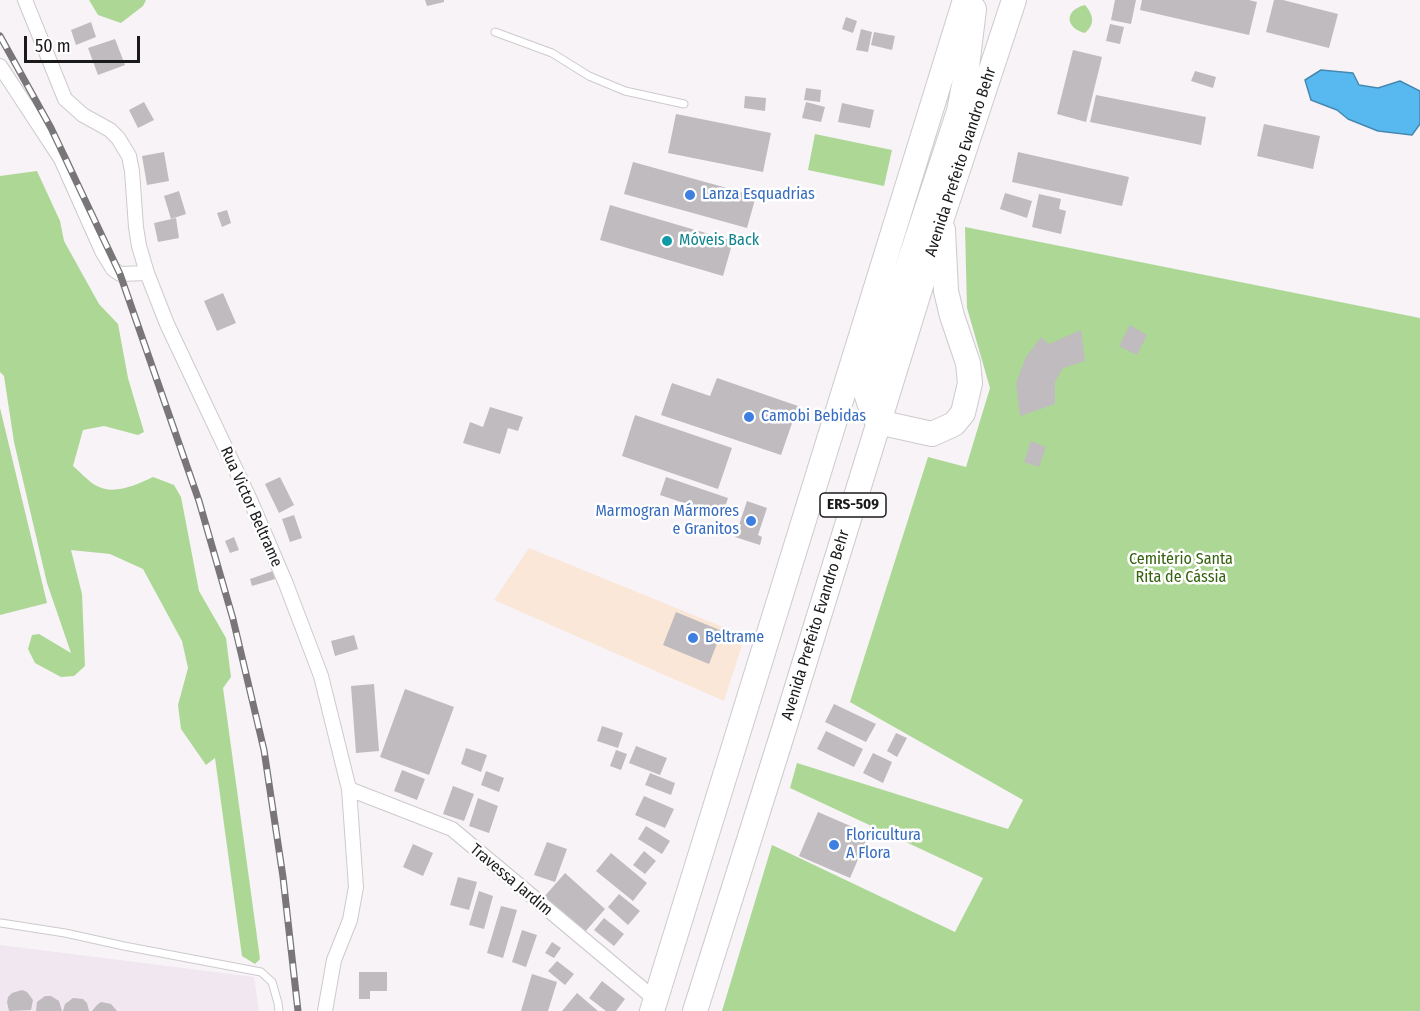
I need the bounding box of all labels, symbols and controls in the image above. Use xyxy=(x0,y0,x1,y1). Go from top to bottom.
scale bar xyxy=(27,24,142,62)
text: 50 m xyxy=(35,35,71,57)
street label: Avenida Prefeito Evandro Behr xyxy=(921,65,1001,259)
place label: Lanza Esquadrias xyxy=(702,185,815,205)
marker: Lanza Esquadrias xyxy=(683,188,697,202)
place label: Móveis Back xyxy=(679,231,759,251)
marker: Móveis Back xyxy=(660,234,674,248)
place label: Camobi Bebidas xyxy=(761,407,866,427)
marker: Camobi Bebidas xyxy=(742,410,756,424)
street label: Rua Victor Beltrame xyxy=(216,444,286,570)
road number: ERS-509 xyxy=(820,493,886,517)
place label: Marmogran Mármores e Granitos xyxy=(595,502,739,540)
marker: Marmogran Mármores e Granitos xyxy=(744,514,758,528)
street label: Avenida Prefeito Evandro Behr xyxy=(778,528,854,722)
park label: Cemitério Santa Rita de Cássia xyxy=(1129,550,1233,588)
place label: Beltrame xyxy=(705,628,764,648)
marker: Beltrame xyxy=(686,631,700,645)
place label: Floricultura A Flora xyxy=(846,826,921,864)
marker: Floricultura A Flora xyxy=(827,838,841,852)
street label: Travessa Jardim xyxy=(466,840,556,920)

